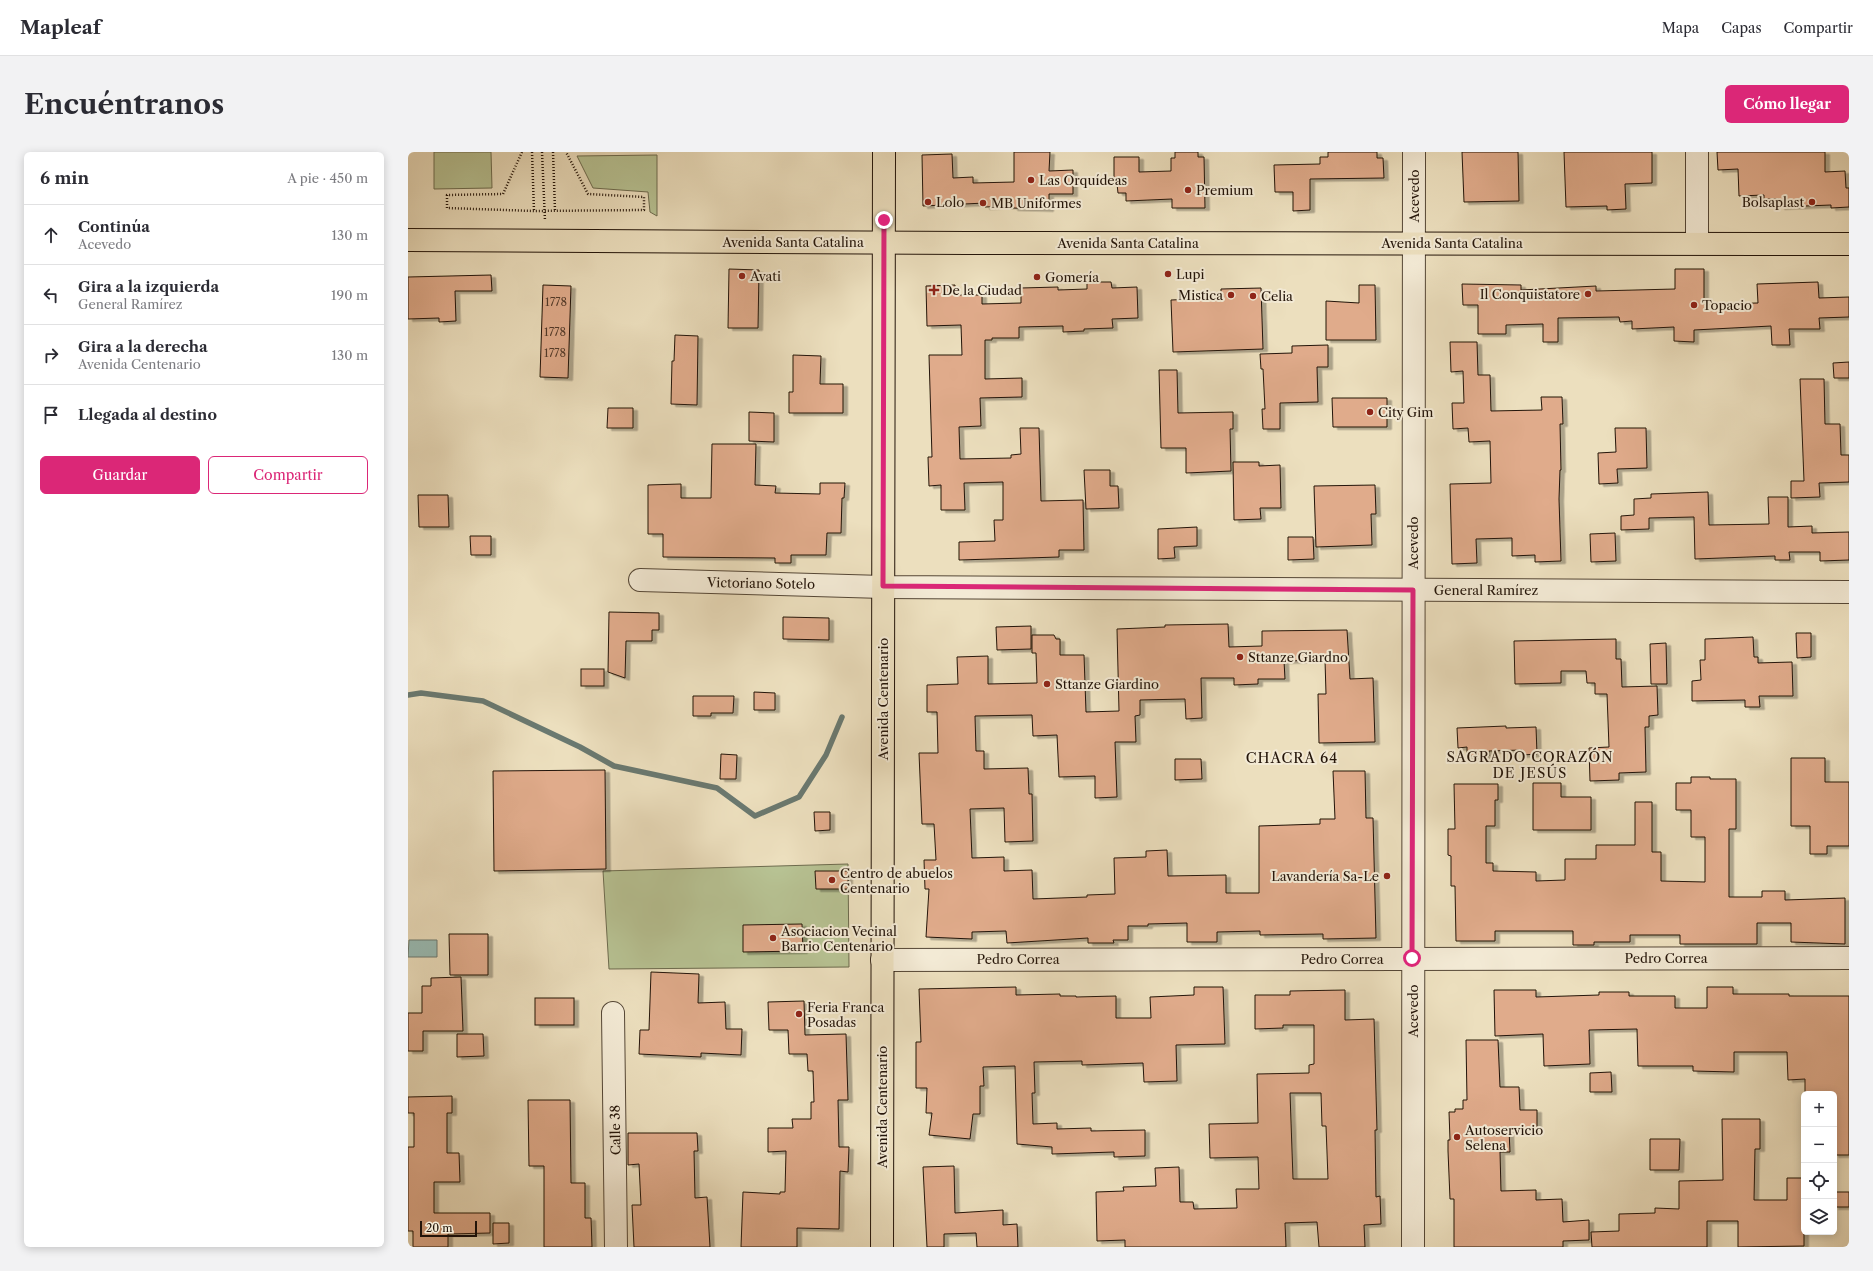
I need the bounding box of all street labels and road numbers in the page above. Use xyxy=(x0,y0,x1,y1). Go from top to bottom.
street label: Acevedo xyxy=(1406,169,1422,224)
street label: Avenida Santa Catalina xyxy=(721,234,864,250)
street label: Avenida Santa Catalina xyxy=(1056,235,1199,251)
street label: Avenida Santa Catalina xyxy=(1380,235,1523,251)
street label: Acevedo xyxy=(1405,516,1421,571)
street label: Victoriano Sotelo xyxy=(706,574,815,592)
street label: General Ramírez xyxy=(1434,582,1539,598)
street label: Avenida Centenario xyxy=(875,638,891,761)
street label: Pedro Correa xyxy=(1624,950,1708,966)
street label: Pedro Correa xyxy=(976,951,1060,967)
street label: Pedro Correa xyxy=(1300,951,1384,967)
street label: Acevedo xyxy=(1405,984,1421,1039)
street label: Avenida Centenario xyxy=(874,1046,890,1169)
street label: Calle 38 xyxy=(607,1105,623,1155)

